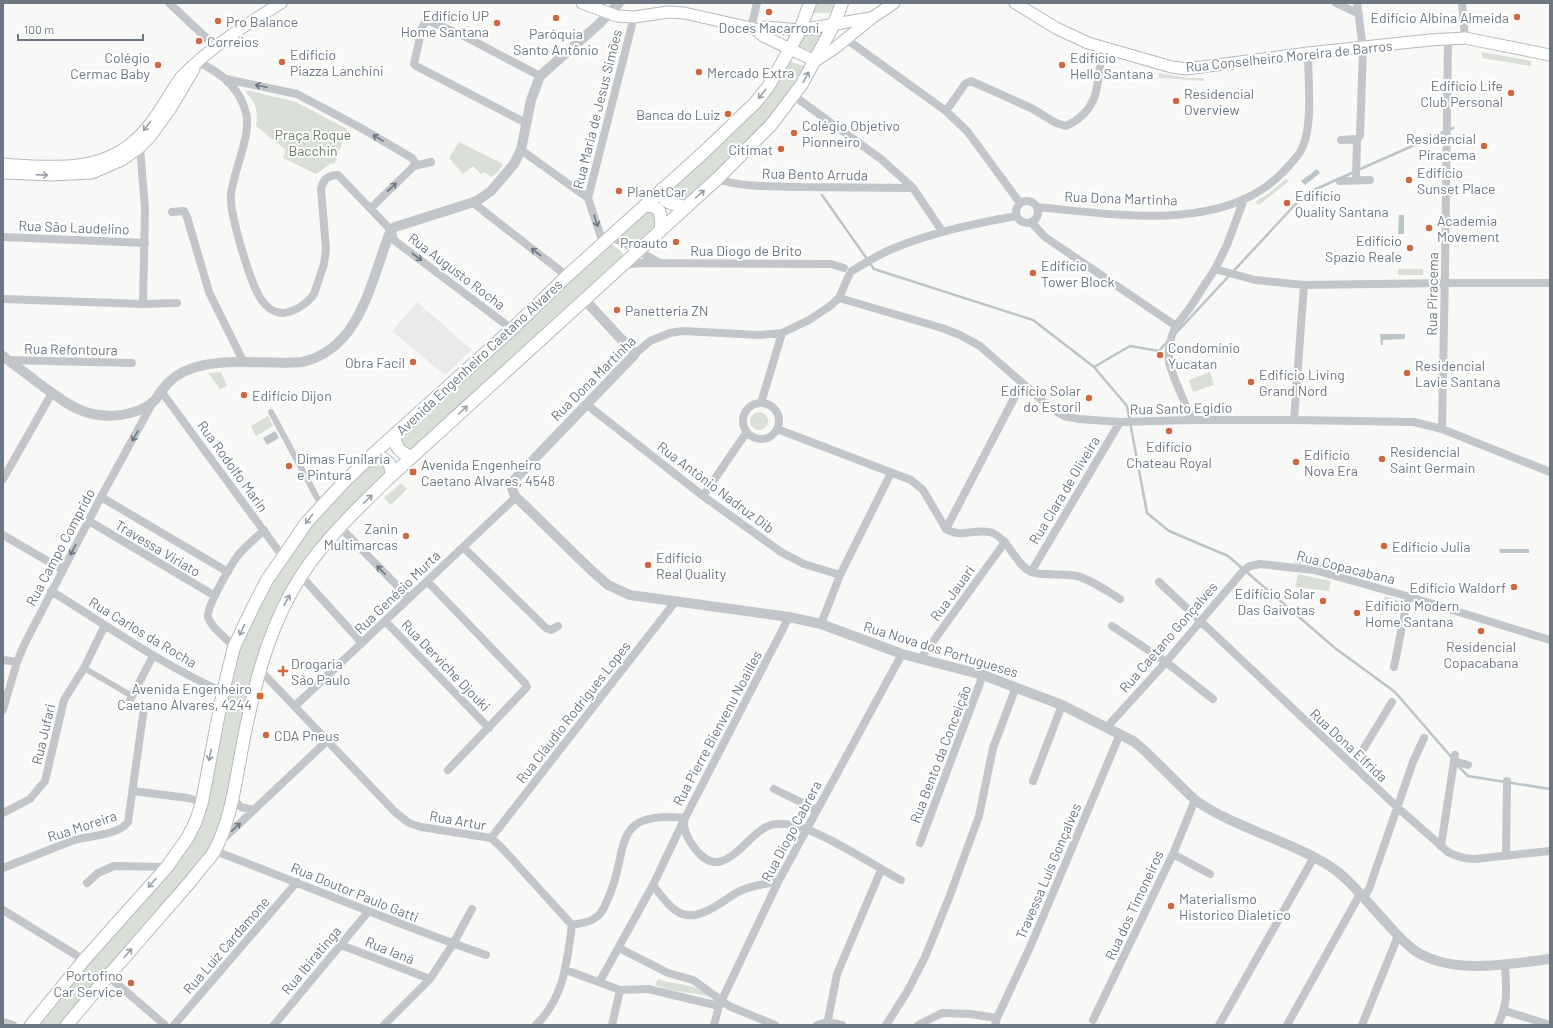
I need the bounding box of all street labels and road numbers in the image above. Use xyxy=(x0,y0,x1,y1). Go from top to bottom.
street label: Rua Maria de Jesus Simões xyxy=(569,27,625,190)
street label: Rua Conselheiro Moreira de Barros xyxy=(1185,37,1394,75)
street label: Rua Bento Arruda xyxy=(762,165,868,183)
street label: Rua Dona Martinha xyxy=(1064,188,1178,208)
street label: Rua São Laudelino xyxy=(18,217,130,237)
street label: Rua Augusto Rocha xyxy=(405,229,509,313)
street label: Rua Diogo de Brito xyxy=(690,242,802,259)
street label: Rua Piracema xyxy=(1423,252,1441,336)
street label: Avenida Engenheiro Caetano Alvares xyxy=(393,275,566,438)
street label: Rua Dona Martinha xyxy=(547,332,639,424)
street label: Rua Refontoura xyxy=(24,340,118,358)
street label: Rua Santo Egidio xyxy=(1130,399,1232,417)
street label: Rua Rodolfo Marin xyxy=(194,417,272,515)
street label: Rua Clara de Oliveira xyxy=(1025,433,1103,547)
street label: Rua Antônio Nadruz Dib xyxy=(654,438,778,536)
street label: Rua Campo Comprido xyxy=(22,485,98,609)
street label: Travessa Viriato xyxy=(112,516,204,580)
street label: Rua Genésio Murta xyxy=(351,547,443,637)
street label: Rua Copacabana xyxy=(1295,547,1397,587)
street label: Rua Jauari xyxy=(926,562,978,624)
street label: Rua Caetano Gonçalves xyxy=(1115,578,1221,696)
street label: Rua Carlos da Rocha xyxy=(86,593,200,671)
street label: Rua Derviche Djouki xyxy=(398,616,494,714)
street label: Rua Nova dos Portugueses xyxy=(862,617,1021,681)
street label: Rua Cláudio Rodrigues Lopes xyxy=(512,637,634,786)
street label: Rua Pierre Bienvenu Noailles xyxy=(669,647,765,808)
street label: Rua Bento da Conceição xyxy=(906,683,974,825)
street label: Rua Jufari xyxy=(28,702,58,766)
street label: Rua Dona Elfrida xyxy=(1307,705,1391,785)
street label: Rua Diogo Cabrera xyxy=(757,778,825,884)
street label: Travessa Luís Gonçalves xyxy=(1012,800,1084,942)
street label: Rua Moreira xyxy=(45,807,119,845)
street label: Rua Artur xyxy=(428,807,488,833)
street label: Rua dos Timoneiros xyxy=(1101,847,1167,963)
street label: Rua Doutor Paulo Gatti xyxy=(289,859,421,925)
street label: Rua Luíz Cardamone xyxy=(179,893,273,997)
street label: Rua Ibiratinga xyxy=(278,922,344,998)
street label: Rua Ianá xyxy=(363,932,417,968)

